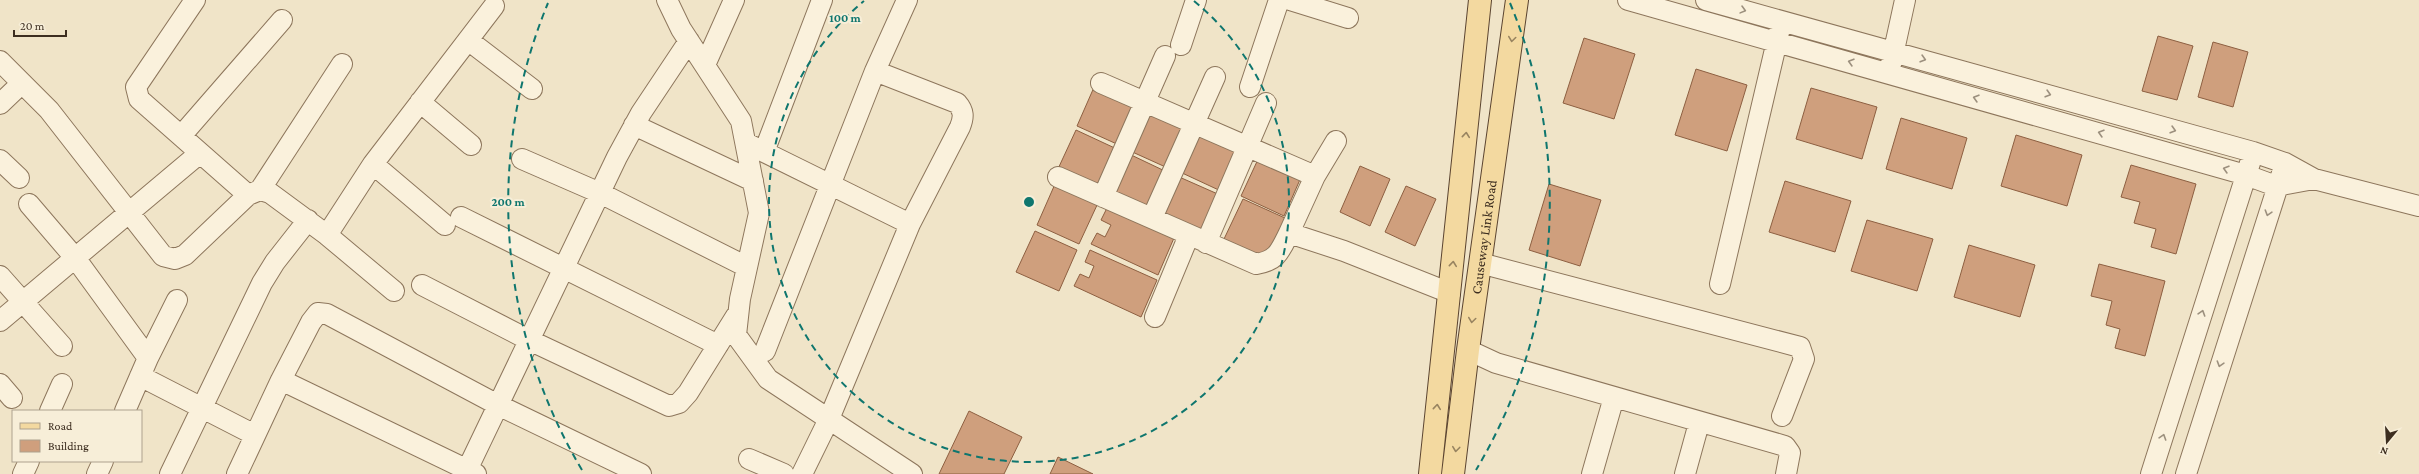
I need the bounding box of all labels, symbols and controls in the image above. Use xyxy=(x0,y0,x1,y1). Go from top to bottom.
one-way arrow xyxy=(1740,5,1747,14)
text: 100 m xyxy=(829,11,862,25)
scale bar xyxy=(14,12,66,38)
text: 20 m xyxy=(20,19,45,33)
one-way arrow xyxy=(1508,36,1517,42)
one-way arrow xyxy=(1919,54,1926,63)
one-way arrow xyxy=(1848,58,1855,67)
one-way arrow xyxy=(2045,90,2051,98)
one-way arrow xyxy=(1973,94,1979,102)
one-way arrow xyxy=(2169,125,2176,134)
one-way arrow xyxy=(2098,129,2105,138)
one-way arrow xyxy=(1461,132,1470,138)
one-way arrow xyxy=(2223,165,2230,174)
street label: Causeway Link Road xyxy=(1468,178,1500,295)
text: 200 m xyxy=(491,195,525,209)
centre of rings xyxy=(1022,195,1036,209)
one-way arrow xyxy=(2264,210,2273,217)
one-way arrow xyxy=(1448,261,1457,267)
one-way arrow xyxy=(2197,310,2206,317)
one-way arrow xyxy=(1468,317,1477,323)
one-way arrow xyxy=(2217,360,2225,367)
one-way arrow xyxy=(1432,404,1441,410)
legend xyxy=(12,410,142,462)
text: Road xyxy=(48,419,73,433)
north arrow xyxy=(2367,422,2407,462)
one-way arrow xyxy=(2158,434,2167,441)
text: Building xyxy=(48,439,89,453)
text: N xyxy=(2378,444,2389,458)
one-way arrow xyxy=(1452,446,1461,452)

